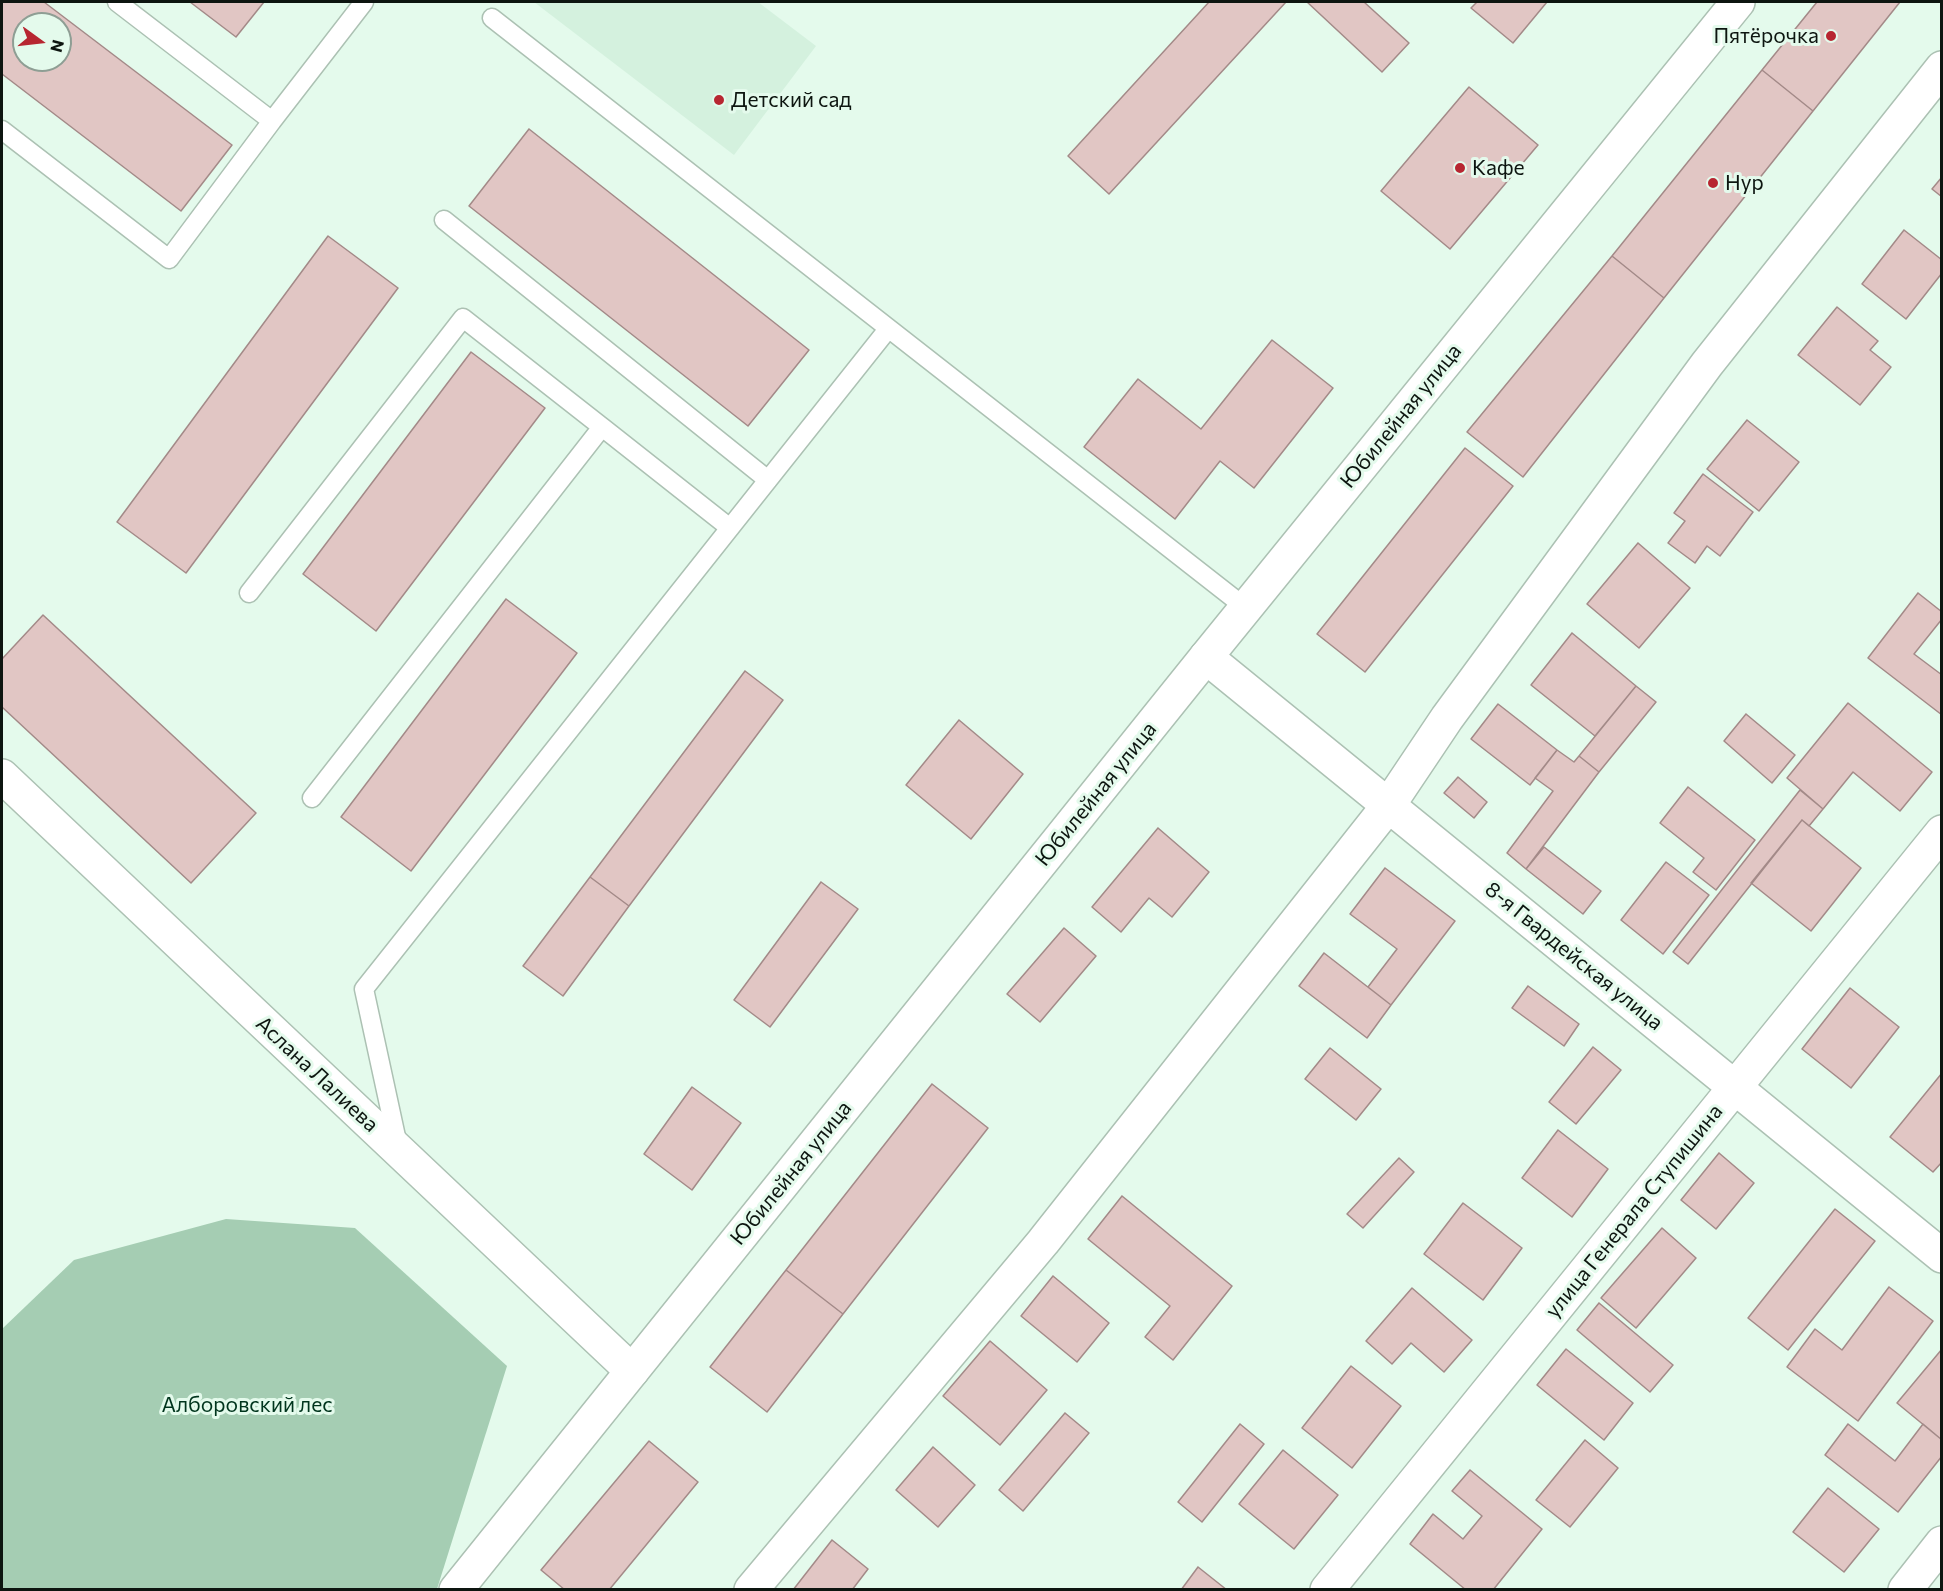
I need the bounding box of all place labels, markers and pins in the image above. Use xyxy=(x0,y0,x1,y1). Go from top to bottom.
place label: Пятёрочка xyxy=(1713,23,1819,49)
marker: Пятёрочка xyxy=(1824,29,1838,43)
place label: Детский сад xyxy=(731,87,852,113)
marker: Детский сад xyxy=(712,93,726,107)
place label: Кафе xyxy=(1472,155,1525,181)
marker: Кафе xyxy=(1453,161,1467,175)
place label: Нур xyxy=(1725,170,1764,196)
marker: Нур xyxy=(1706,176,1720,190)

